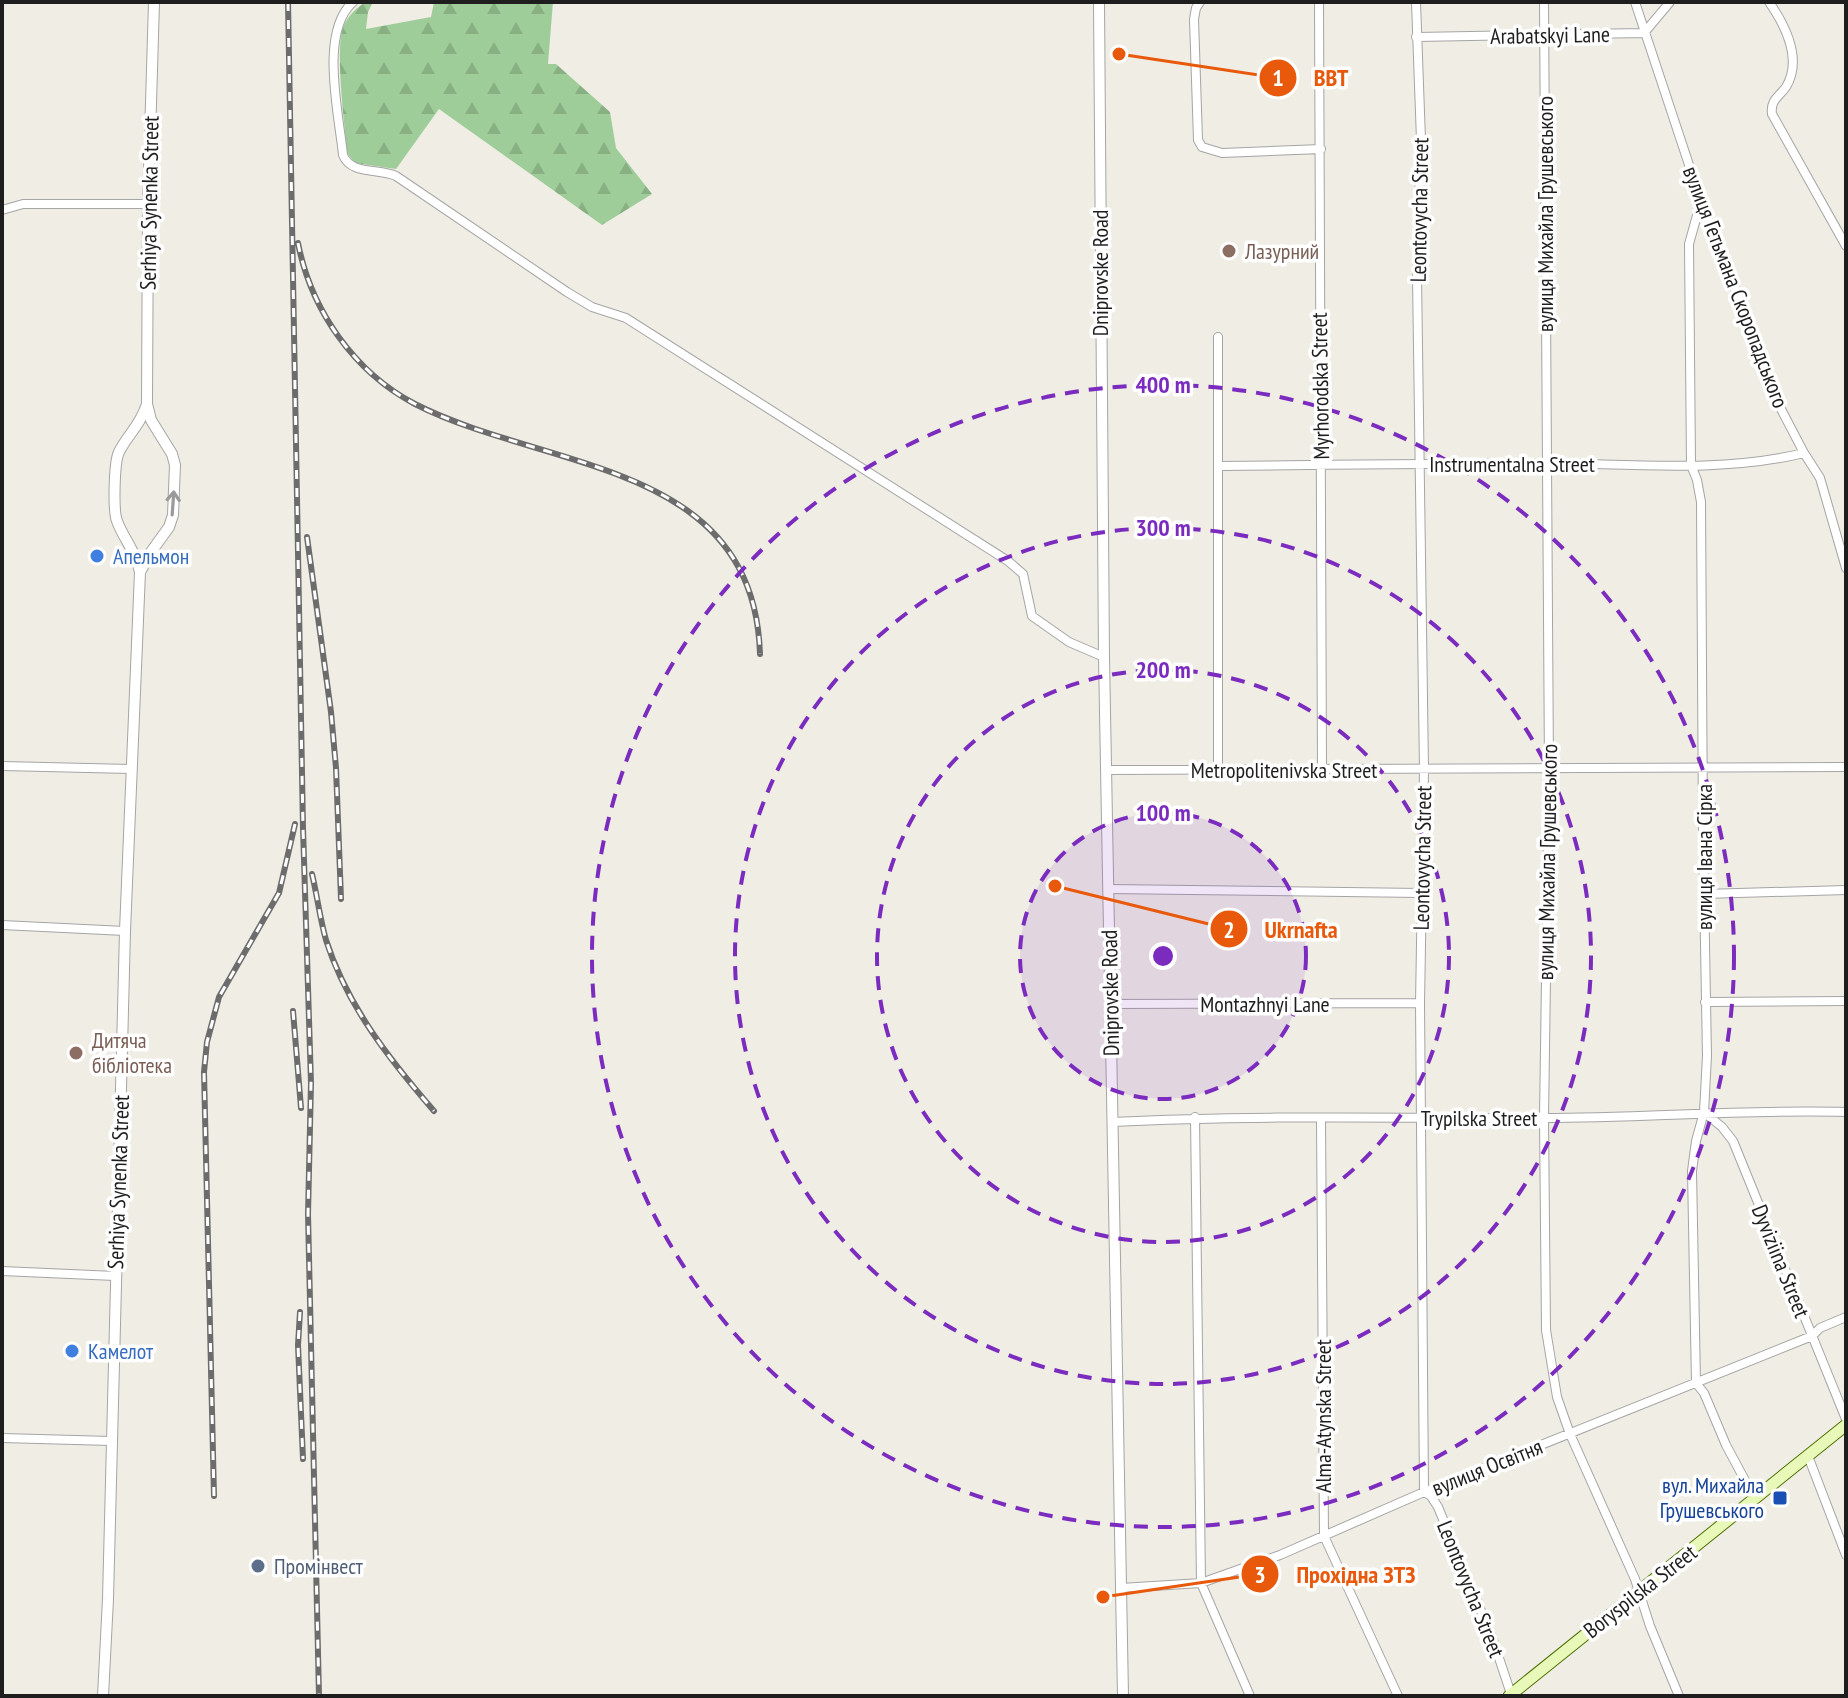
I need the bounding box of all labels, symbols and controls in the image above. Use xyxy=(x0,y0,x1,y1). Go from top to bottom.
street label: Arabatskyi Lane xyxy=(1490,20,1610,50)
callout: ВВТ xyxy=(1258,54,1365,102)
text: 1 xyxy=(1272,62,1284,93)
text: ВВТ xyxy=(1314,62,1349,93)
street label: вулиця Михайла Грушевського xyxy=(1531,96,1559,332)
street label: Serhiya Synenka Street xyxy=(133,116,165,290)
street label: Leontovycha Street xyxy=(1404,137,1434,283)
street label: вулиця Гетьмана Скоропадського xyxy=(1677,162,1795,412)
street label: Dniprovske Road xyxy=(1086,210,1114,336)
place label: Лазурний xyxy=(1244,237,1319,265)
marker: Лазурний xyxy=(1220,242,1238,260)
street label: Myrhorodska Street xyxy=(1305,312,1335,460)
text: 400 m xyxy=(1135,369,1191,400)
street label: Instrumentalna Street xyxy=(1429,450,1595,478)
one-way arrow xyxy=(166,491,181,517)
text: 300 m xyxy=(1135,512,1191,543)
place label: Апельмон xyxy=(113,542,189,570)
marker: Апельмон xyxy=(88,547,106,565)
text: 200 m xyxy=(1135,654,1191,685)
street label: вулиця Михайла Грушевського xyxy=(1531,744,1563,980)
street label: Metropolitenivska Street xyxy=(1191,756,1377,784)
street label: вулиця Івана Сірка xyxy=(1690,784,1718,930)
street label: Leontovycha Street xyxy=(1407,785,1437,931)
text: 100 m xyxy=(1135,797,1191,828)
callout: Ukrnafta xyxy=(1209,905,1354,953)
text: 2 xyxy=(1223,914,1235,945)
text: Ukrnafta xyxy=(1264,914,1338,945)
street label: Dniprovske Road xyxy=(1095,930,1125,1056)
centre of rings xyxy=(1149,942,1177,970)
street label: Montazhnyi Lane xyxy=(1200,990,1330,1018)
place label: Дитяча бібліотека xyxy=(92,1026,172,1079)
marker: Дитяча бібліотека xyxy=(67,1044,85,1062)
street label: Serhiya Synenka Street xyxy=(101,1094,135,1270)
street label: Trypilska Street xyxy=(1421,1104,1537,1132)
street label: Dyviziina Street xyxy=(1746,1200,1816,1322)
place label: Камелот xyxy=(88,1337,154,1365)
street label: Alma-Atynska Street xyxy=(1309,1339,1337,1493)
marker: Камелот xyxy=(63,1342,81,1360)
street label: вулиця Освітня xyxy=(1428,1432,1546,1502)
place label: вул. Михайла Грушевського xyxy=(1660,1471,1764,1524)
marker: вул. Михайла Грушевського xyxy=(1771,1489,1789,1507)
street label: Leontovycha Street xyxy=(1431,1517,1511,1661)
street label: Boryspilska Street xyxy=(1578,1538,1702,1644)
callout: Прохідна ЗТЗ xyxy=(1240,1550,1431,1598)
place label: Промінвест xyxy=(274,1552,364,1580)
marker: Промінвест xyxy=(249,1557,267,1575)
text: 3 xyxy=(1254,1559,1266,1590)
text: Прохідна ЗТЗ xyxy=(1297,1559,1415,1590)

